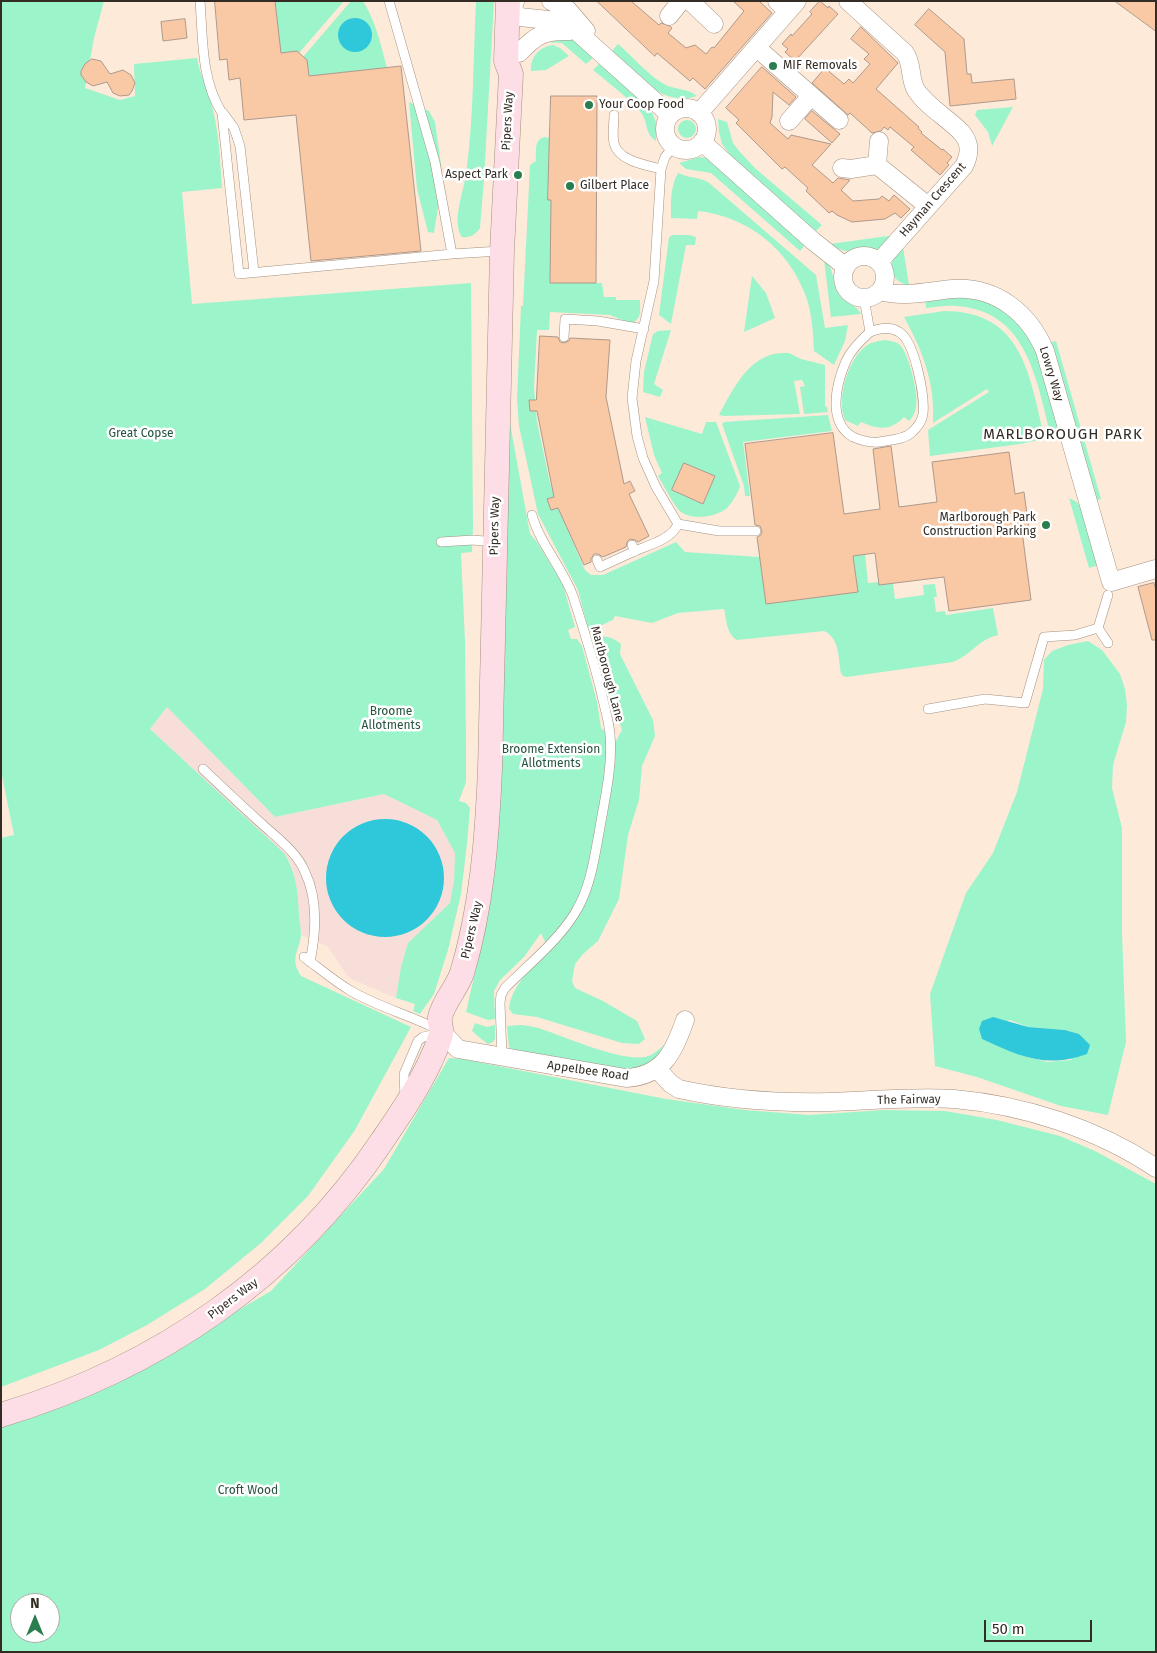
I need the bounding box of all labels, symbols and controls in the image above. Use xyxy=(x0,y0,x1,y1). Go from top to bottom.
place label: MIF Removals xyxy=(783,59,857,73)
marker: MIF Removals xyxy=(767,60,779,72)
street label: Pipers Way xyxy=(499,91,517,151)
place label: Your Coop Food xyxy=(599,98,684,112)
marker: Your Coop Food xyxy=(583,99,595,111)
street label: Hayman Crescent xyxy=(897,160,969,240)
place label: Aspect Park xyxy=(445,168,508,182)
marker: Aspect Park xyxy=(512,169,524,181)
place label: Gilbert Place xyxy=(580,179,649,193)
marker: Gilbert Place xyxy=(564,180,576,192)
street label: Lowry Way xyxy=(1036,345,1066,403)
district label: MARLBOROUGH PARK xyxy=(981,426,1145,444)
park label: Great Copse xyxy=(108,427,174,441)
street label: Pipers Way xyxy=(487,496,503,556)
place label: Marlborough Park Construction Parking xyxy=(923,511,1036,539)
marker: Marlborough Park Construction Parking xyxy=(1040,519,1052,531)
street label: Marlborough Lane xyxy=(587,624,627,724)
park label: Broome Allotments xyxy=(362,705,420,733)
park label: Broome Extension Allotments xyxy=(502,743,600,771)
street label: Pipers Way xyxy=(458,900,486,960)
street label: Appelbee Road xyxy=(546,1058,630,1084)
street label: The Fairway xyxy=(877,1092,941,1108)
street label: Pipers Way xyxy=(205,1275,261,1323)
park label: Croft Wood xyxy=(218,1484,278,1498)
north arrow xyxy=(10,1593,60,1643)
text: N xyxy=(30,1595,40,1612)
scale bar xyxy=(987,1610,1094,1642)
text: 50 m xyxy=(992,1620,1025,1638)

